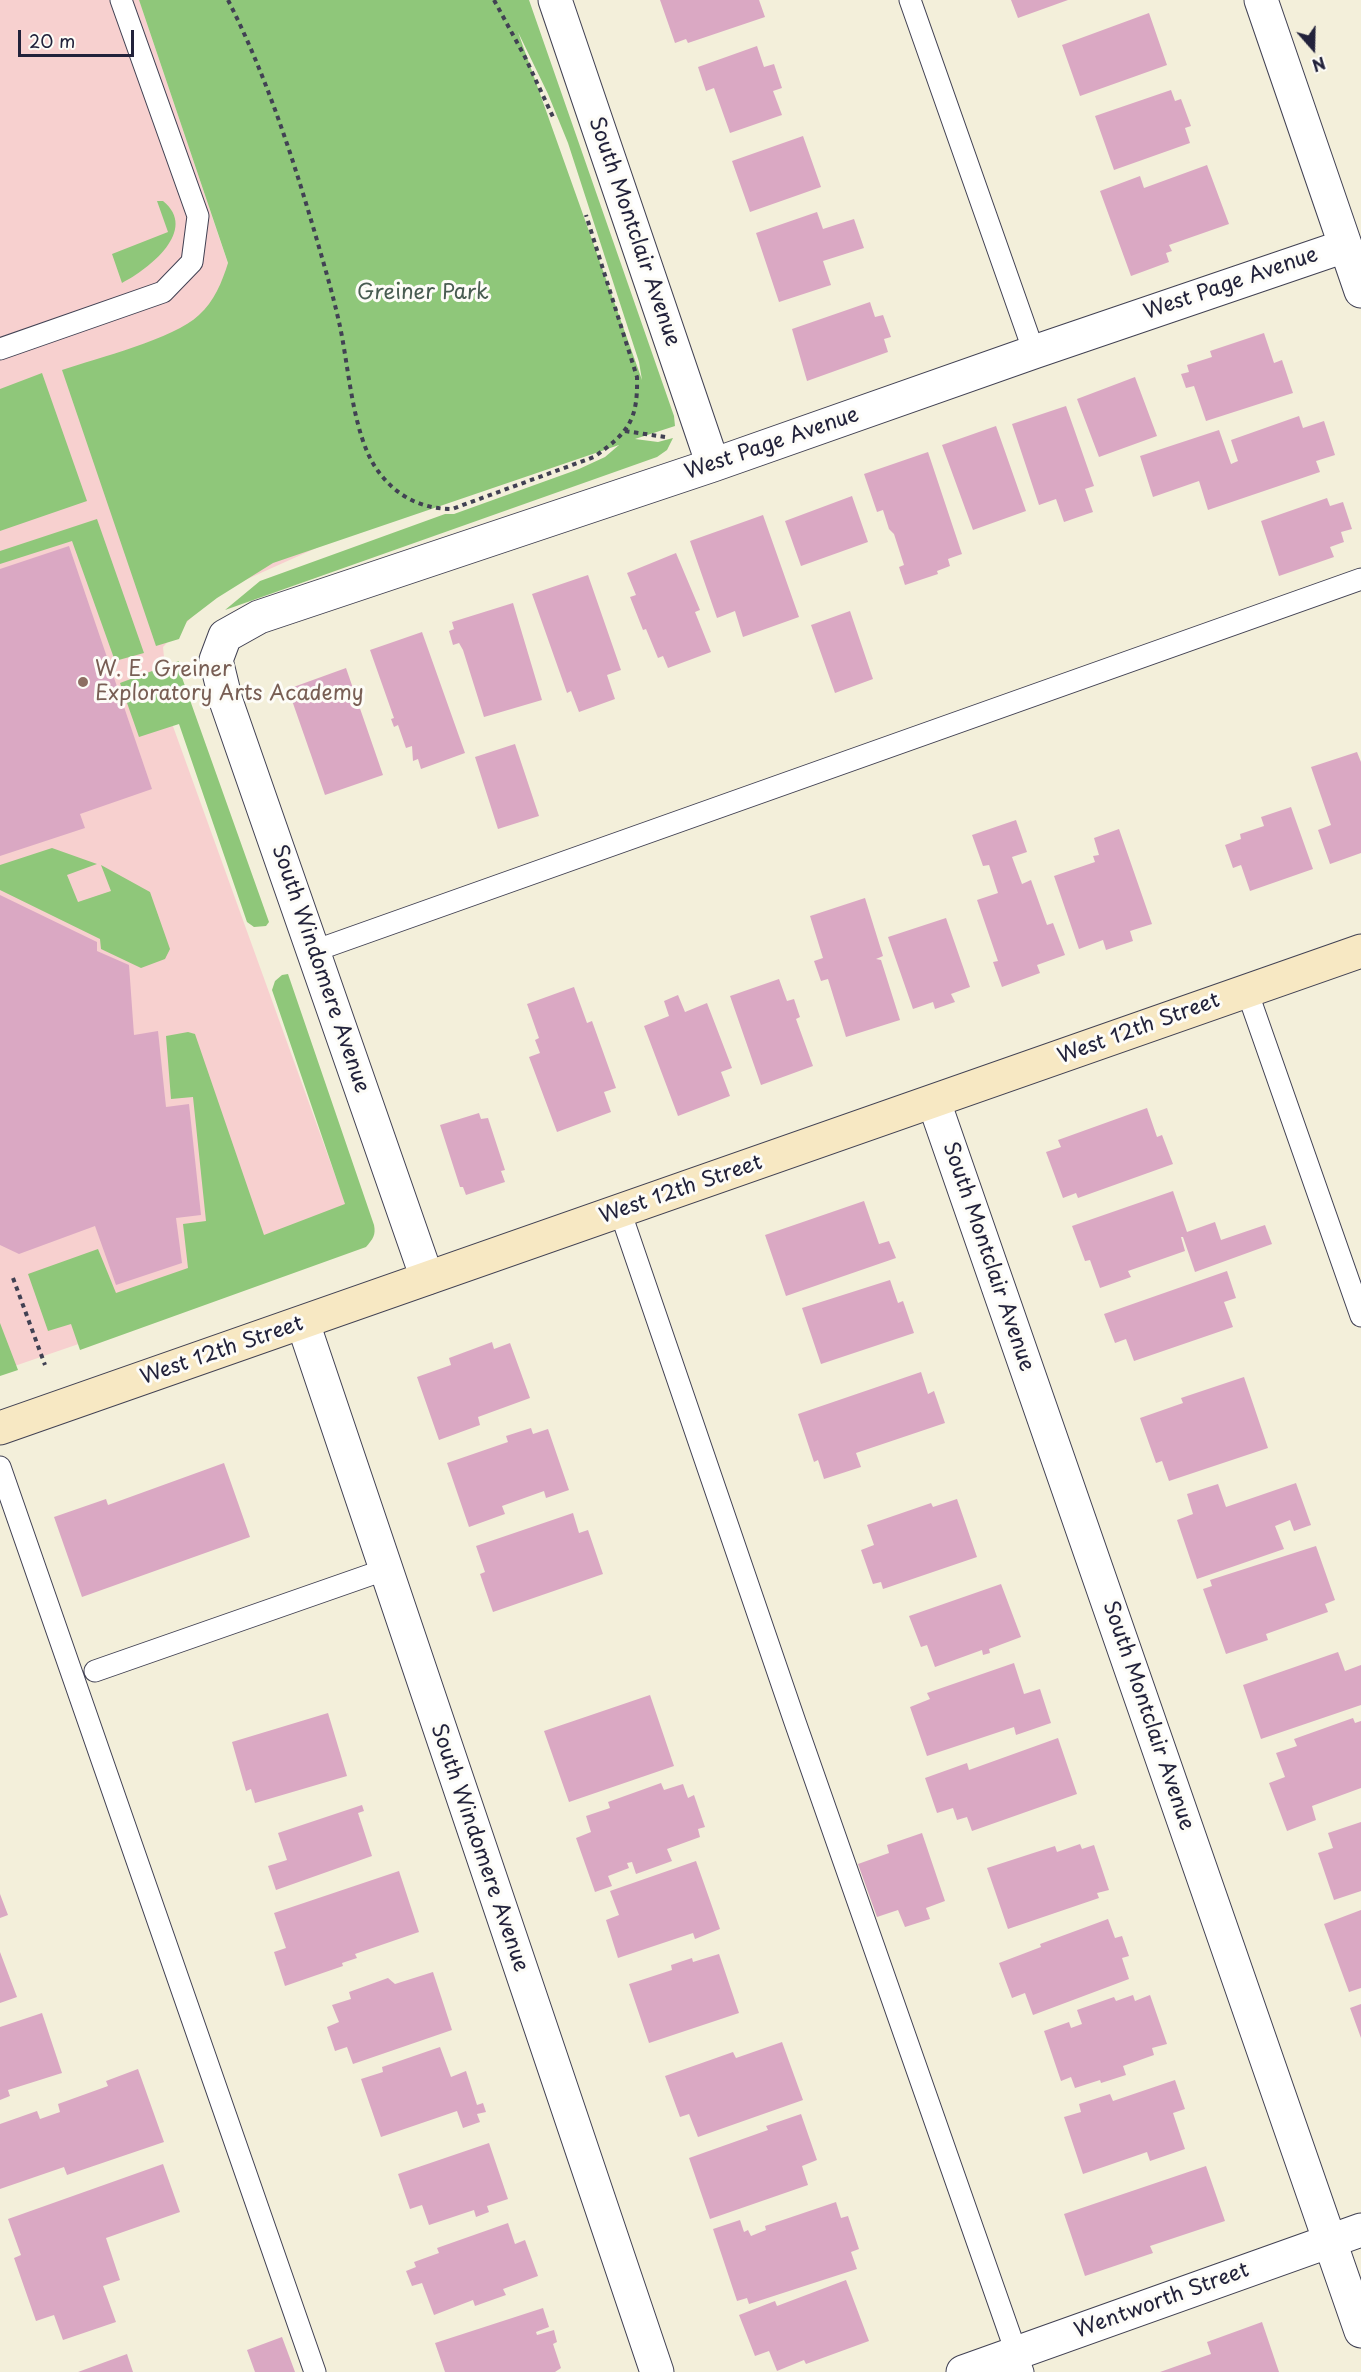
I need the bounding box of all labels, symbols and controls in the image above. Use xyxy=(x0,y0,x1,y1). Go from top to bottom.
scale bar xyxy=(21,18,136,56)
north arrow xyxy=(1283,18,1343,78)
text: 20 m xyxy=(29,27,75,54)
text: N xyxy=(1309,51,1329,78)
street label: South Montclair Avenue xyxy=(583,114,685,350)
street label: West Page Avenue xyxy=(1141,242,1321,326)
park label: Greiner Park xyxy=(357,280,489,306)
street label: West Page Avenue xyxy=(682,402,862,486)
place label: W. E. Greiner Exploratory Arts Academy xyxy=(95,657,364,707)
marker: W. E. Greiner Exploratory Arts Academy xyxy=(76,675,90,689)
street label: South Windomere Avenue xyxy=(266,842,374,1096)
street label: West 12th Street xyxy=(1055,988,1223,1070)
street label: South Montclair Avenue xyxy=(937,1139,1039,1375)
street label: West 12th Street xyxy=(596,1150,766,1230)
street label: West 12th Street xyxy=(137,1311,307,1391)
street label: South Montclair Avenue xyxy=(1097,1598,1199,1834)
street label: South Windomere Avenue xyxy=(425,1721,533,1975)
street label: Wentworth Street xyxy=(1071,2258,1253,2344)

